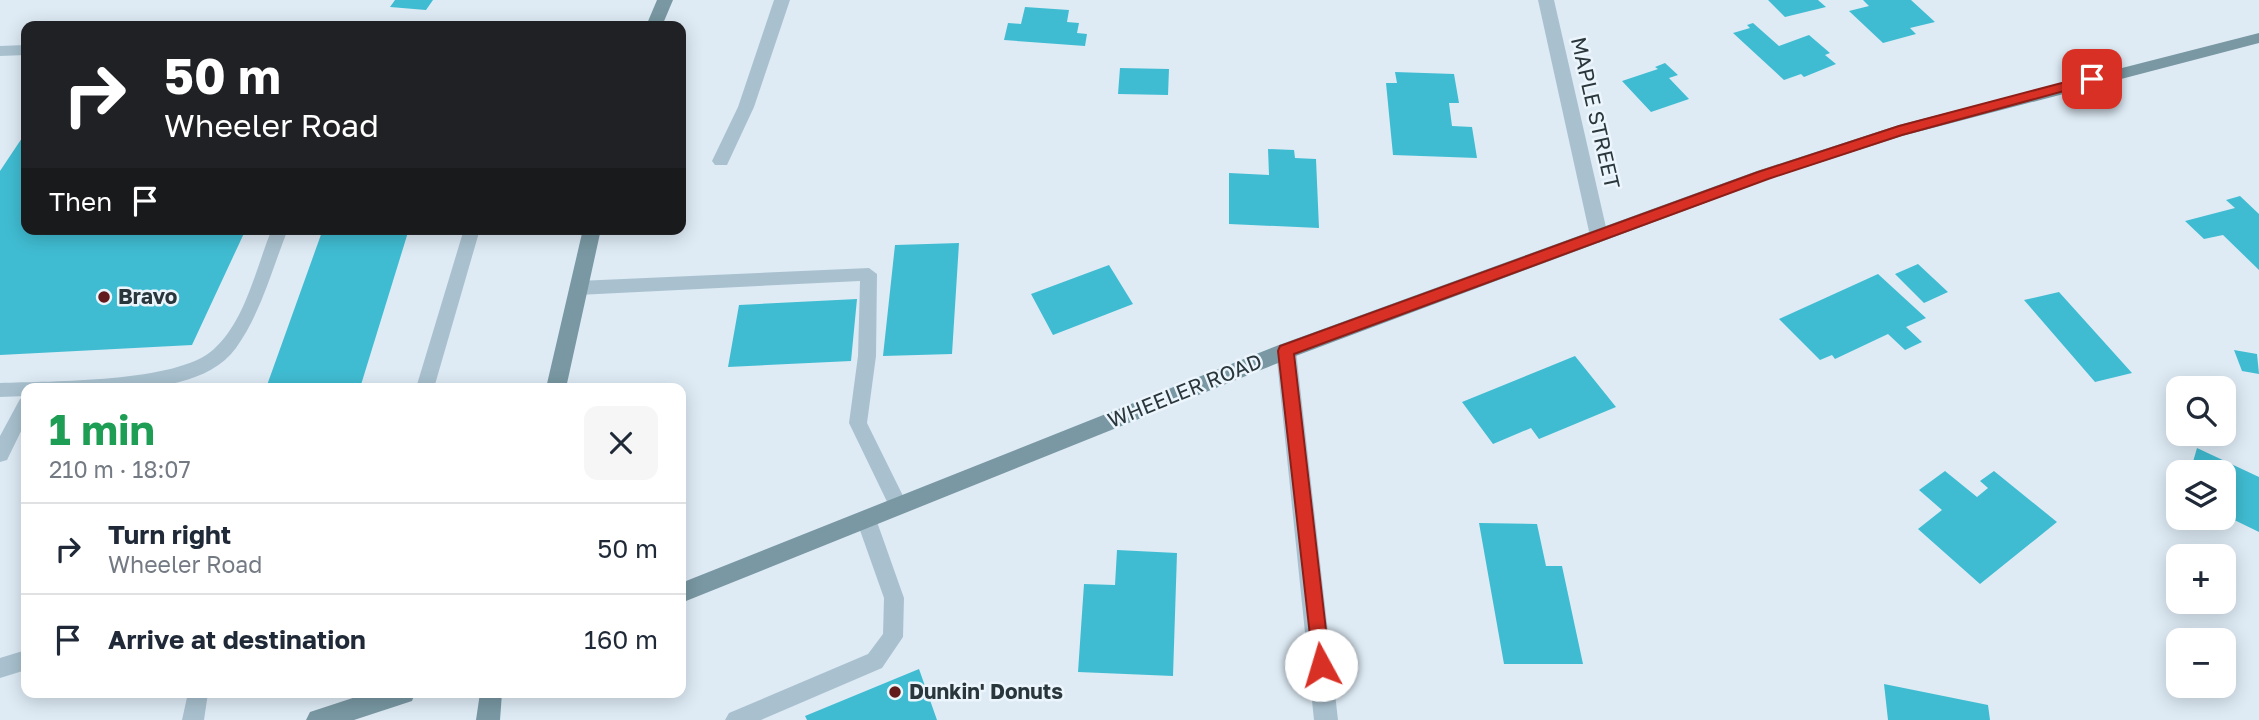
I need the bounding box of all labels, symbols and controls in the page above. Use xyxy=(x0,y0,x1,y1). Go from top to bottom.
street label: MAPLE STREET xyxy=(1566,34,1626,191)
text: 50 m xyxy=(164,46,281,105)
icon: right xyxy=(49,49,140,140)
pin xyxy=(2062,49,2122,109)
icon: arrive xyxy=(2073,60,2111,98)
text: Wheeler Road xyxy=(164,106,379,144)
icon: arrive xyxy=(126,182,164,220)
text: Then xyxy=(49,186,112,217)
place label: Bravo xyxy=(118,283,177,309)
marker: Bravo xyxy=(96,289,112,305)
street label: WHEELER ROAD xyxy=(1104,347,1266,433)
map controls xyxy=(2166,376,2236,698)
button: search xyxy=(2166,376,2236,446)
text: 1 min xyxy=(49,404,155,454)
button: close xyxy=(584,406,658,480)
text: 210 m · 18:07 xyxy=(49,455,191,483)
button: layers xyxy=(2166,460,2236,530)
text: Turn right xyxy=(108,519,231,550)
icon: right xyxy=(49,530,87,568)
text: 50 m xyxy=(597,533,658,564)
button: + xyxy=(2166,544,2236,614)
text: Wheeler Road xyxy=(108,550,262,578)
icon: arrive xyxy=(49,621,87,659)
text: Arrive at destination xyxy=(108,624,366,655)
text: 160 m xyxy=(584,624,658,655)
position arrow xyxy=(1284,628,1358,702)
button: − xyxy=(2166,628,2236,698)
place label: Dunkin' Donuts xyxy=(909,678,1063,704)
marker: Dunkin' Donuts xyxy=(887,684,903,700)

